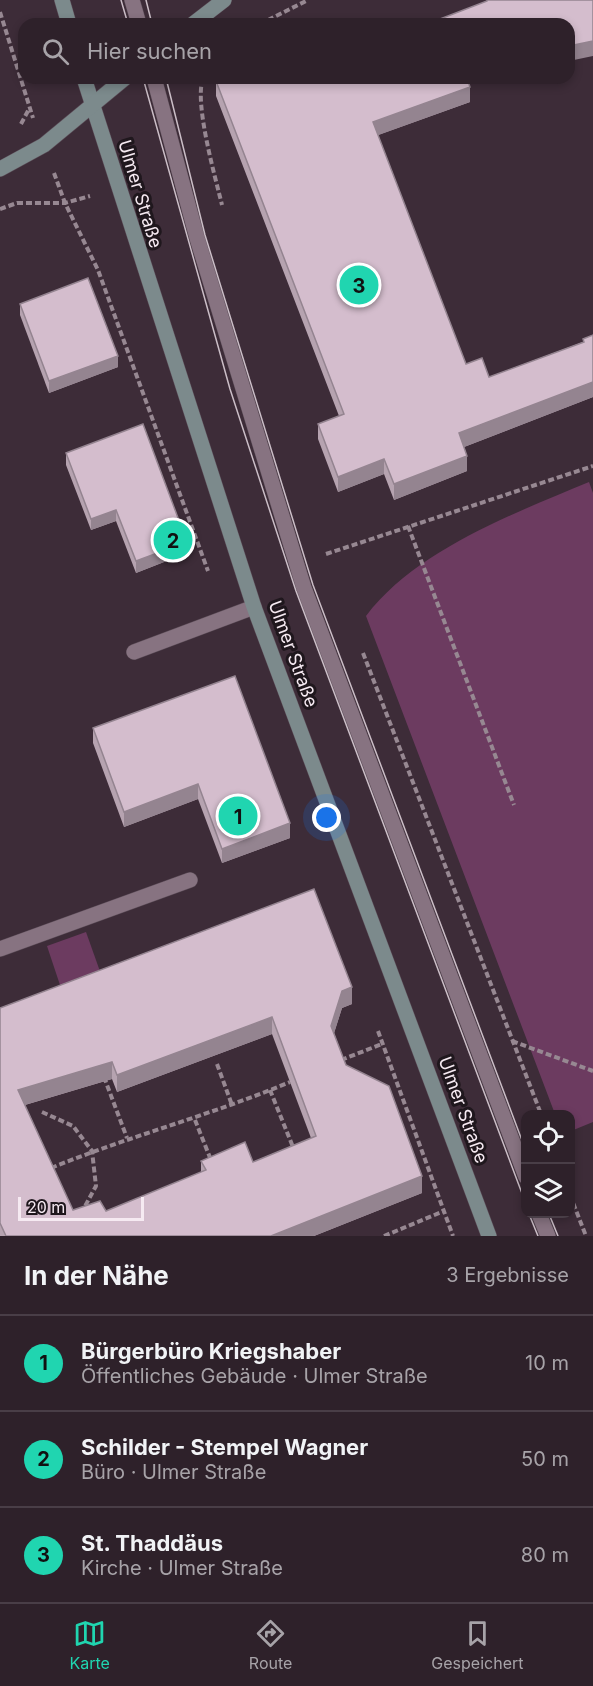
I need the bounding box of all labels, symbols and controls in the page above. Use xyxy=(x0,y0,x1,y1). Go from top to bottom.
search box xyxy=(18,18,575,84)
icon: search xyxy=(39,35,72,68)
text: Hier suchen xyxy=(87,38,212,64)
street label: Ulmer Straße xyxy=(114,137,167,250)
pin: 3 xyxy=(340,262,378,308)
pin: 2 xyxy=(154,518,192,562)
street label: Ulmer Straße xyxy=(264,598,322,710)
pin: 1 xyxy=(218,794,258,838)
your location xyxy=(312,803,341,832)
street label: Ulmer Straße xyxy=(434,1054,492,1166)
map controls xyxy=(521,1110,575,1218)
button: locate xyxy=(521,1110,575,1164)
button: layers xyxy=(521,1164,575,1218)
scale bar xyxy=(18,1194,144,1222)
text: 20 m xyxy=(27,1197,65,1217)
text: In der Nähe xyxy=(24,1260,169,1291)
text: 3 Ergebnisse xyxy=(446,1263,569,1287)
text: Bürgerbüro Kriegshaber xyxy=(81,1338,341,1364)
text: 1 xyxy=(39,1351,48,1375)
text: 10 m xyxy=(525,1351,569,1375)
text: Öffentliches Gebäude · Ulmer Straße xyxy=(81,1364,428,1388)
text: Schilder - Stempel Wagner xyxy=(81,1434,368,1460)
text: 2 xyxy=(37,1447,50,1471)
text: 50 m xyxy=(521,1447,569,1471)
text: Büro · Ulmer Straße xyxy=(81,1460,266,1484)
text: St. Thaddäus xyxy=(81,1530,223,1556)
text: 3 xyxy=(37,1543,50,1567)
text: 80 m xyxy=(521,1543,569,1567)
text: Kirche · Ulmer Straße xyxy=(81,1556,283,1580)
tab: Karte xyxy=(69,1617,110,1673)
tab: Route xyxy=(249,1617,292,1673)
tab: Gespeichert xyxy=(431,1617,523,1673)

